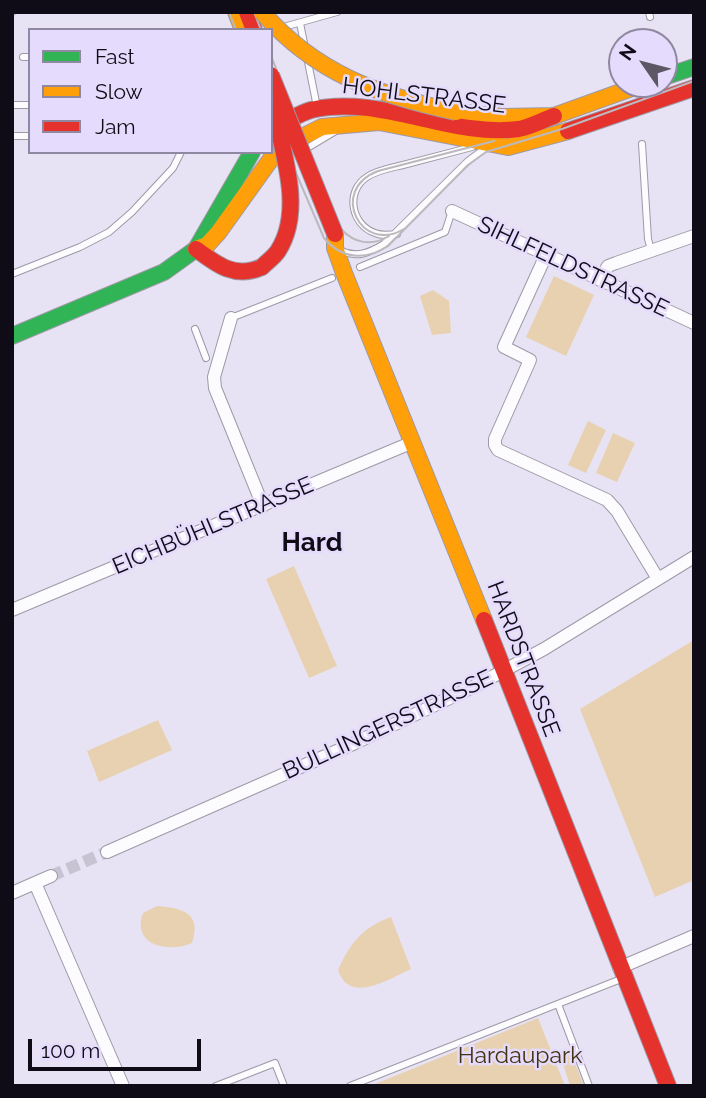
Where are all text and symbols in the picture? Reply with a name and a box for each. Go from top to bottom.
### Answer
legend [28,28,273,154]
north arrow [608,28,678,98]
text: N [614,40,641,64]
text: Fast [95,44,135,69]
street label: HOHLSTRASSE [341,72,507,120]
text: Slow [95,79,143,104]
text: Jam [95,114,136,139]
street label: SIHLFELDSTRASSE [473,211,673,323]
street label: EICHBÜHLSTRASSE [108,471,318,581]
district label: Hard [282,527,342,559]
street label: HARDSTRASSE [481,577,565,741]
street label: BULLINGERSTRASSE [279,664,497,786]
scale bar [32,1024,205,1068]
text: 100 m [41,1038,100,1063]
park label: Hardaupark [458,1042,582,1070]

